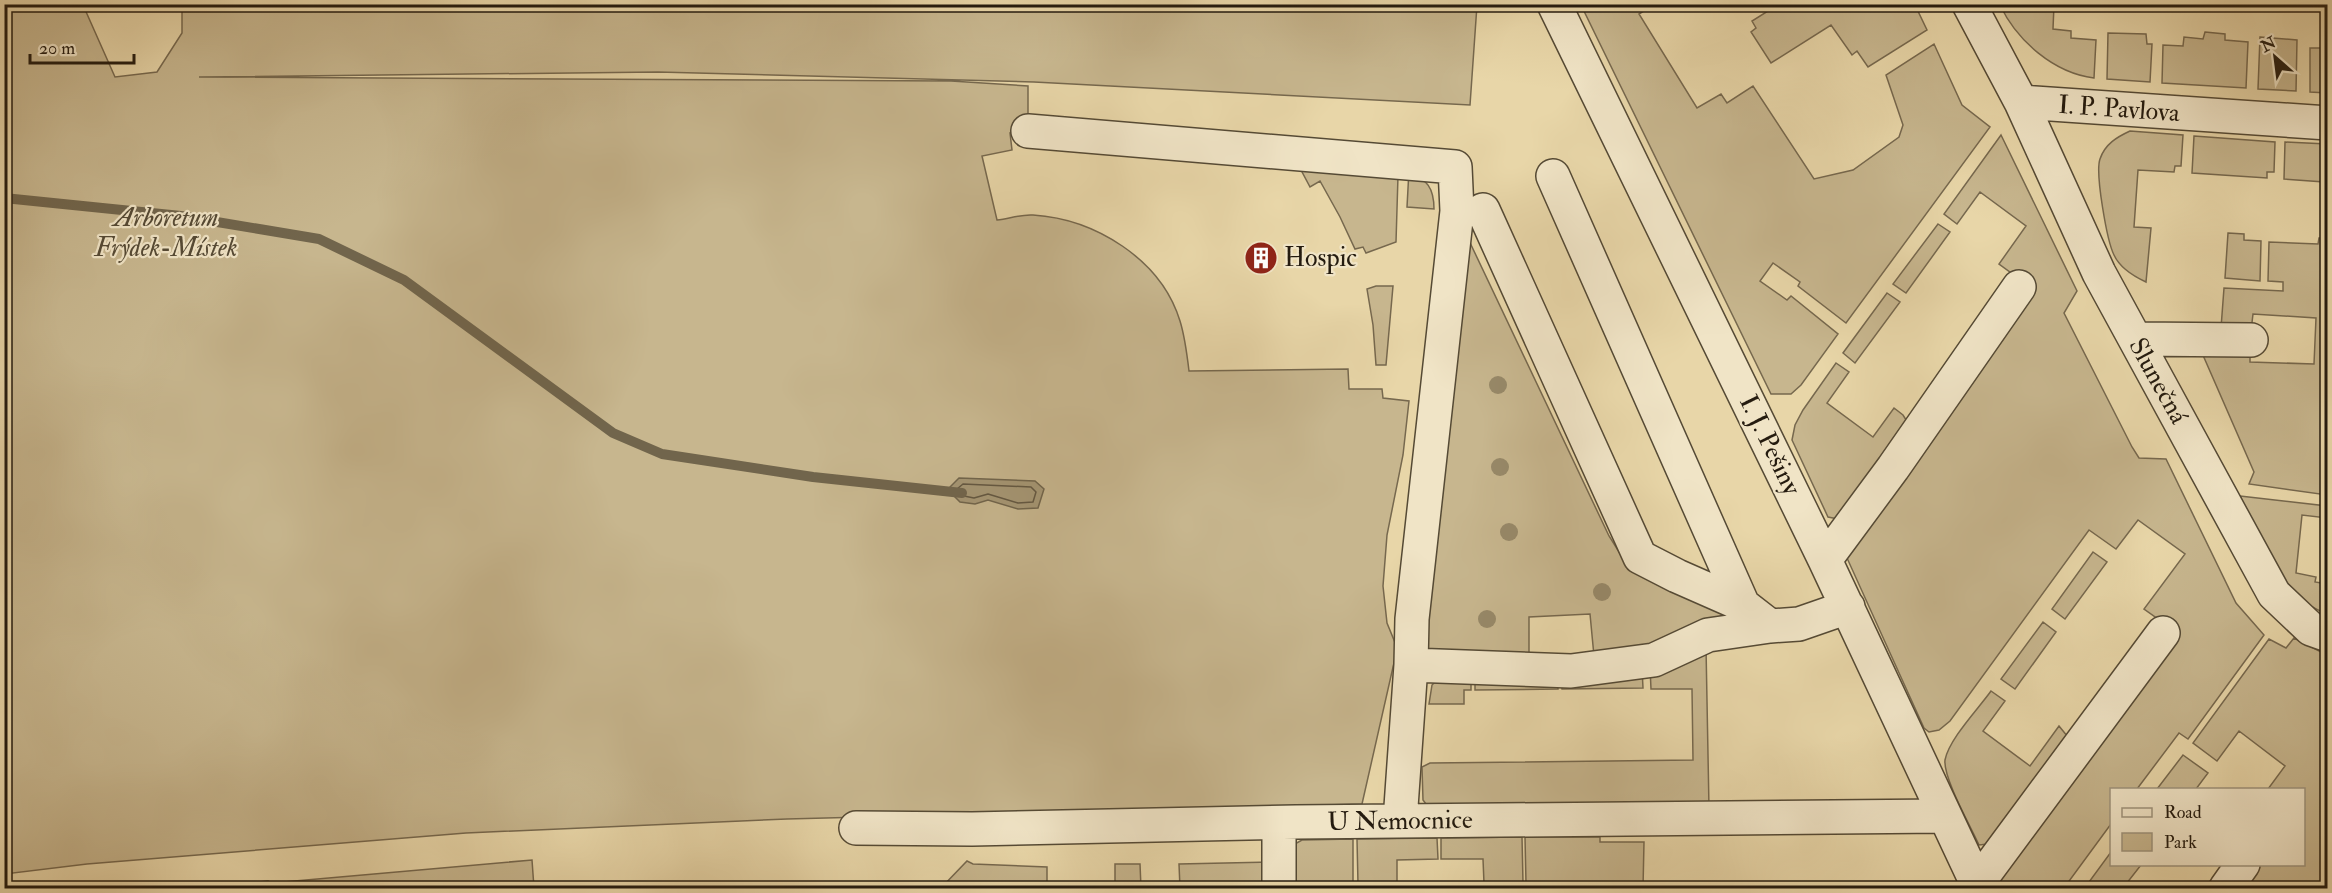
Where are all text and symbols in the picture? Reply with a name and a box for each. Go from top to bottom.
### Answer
scale bar [30,27,134,65]
north arrow [2245,27,2305,87]
text: N [2257,32,2280,57]
text: 20 m [39,37,75,60]
street label: I. P. Pavlova [2057,89,2181,129]
park label: Arboretum Frýdek-Místek [93,202,237,264]
building icon: Hospic [1243,240,1279,276]
place label: Hospic [1284,242,1357,275]
street label: Slunečná [2121,332,2195,430]
street label: I. J. Pešiny [1732,390,1808,501]
legend [2110,788,2305,866]
text: Road [2164,801,2202,824]
street label: U Nemocnice [1327,804,1473,838]
text: Park [2164,831,2197,854]

